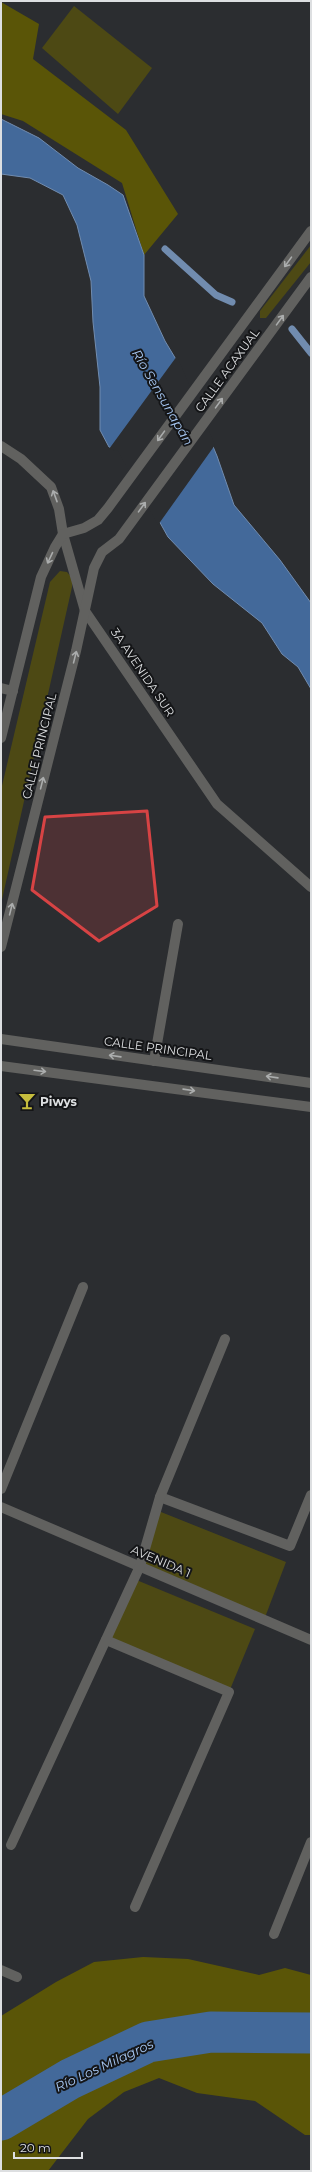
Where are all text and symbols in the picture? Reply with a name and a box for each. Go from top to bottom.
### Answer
one-way arrow [284,257,292,268]
one-way arrow [276,314,284,325]
street label: CALLE ACAXUAL [192,325,262,415]
water label: Río Sensunapán [129,346,197,448]
one-way arrow [215,397,223,408]
one-way arrow [157,431,165,442]
one-way arrow [50,491,58,503]
one-way arrow [138,502,146,513]
one-way arrow [46,552,53,564]
street label: 3A AVENIDA SUR [108,625,178,719]
one-way arrow [71,651,79,664]
street label: CALLE PRINCIPAL [19,691,59,801]
one-way arrow [39,777,47,790]
one-way arrow [7,903,15,916]
street label: CALLE PRINCIPAL [103,1033,213,1063]
one-way arrow [109,1052,122,1060]
one-way arrow [33,1067,46,1075]
one-way arrow [266,1073,279,1081]
one-way arrow [182,1086,195,1094]
bar icon: Piwys [17,1091,37,1111]
place label: Piwys [40,1094,78,1109]
street label: AVENIDA 1 [129,1542,193,1580]
water label: Río Los Milagros [52,2035,156,2095]
scale bar [14,2134,82,2160]
text: 20 m [20,2140,51,2155]

